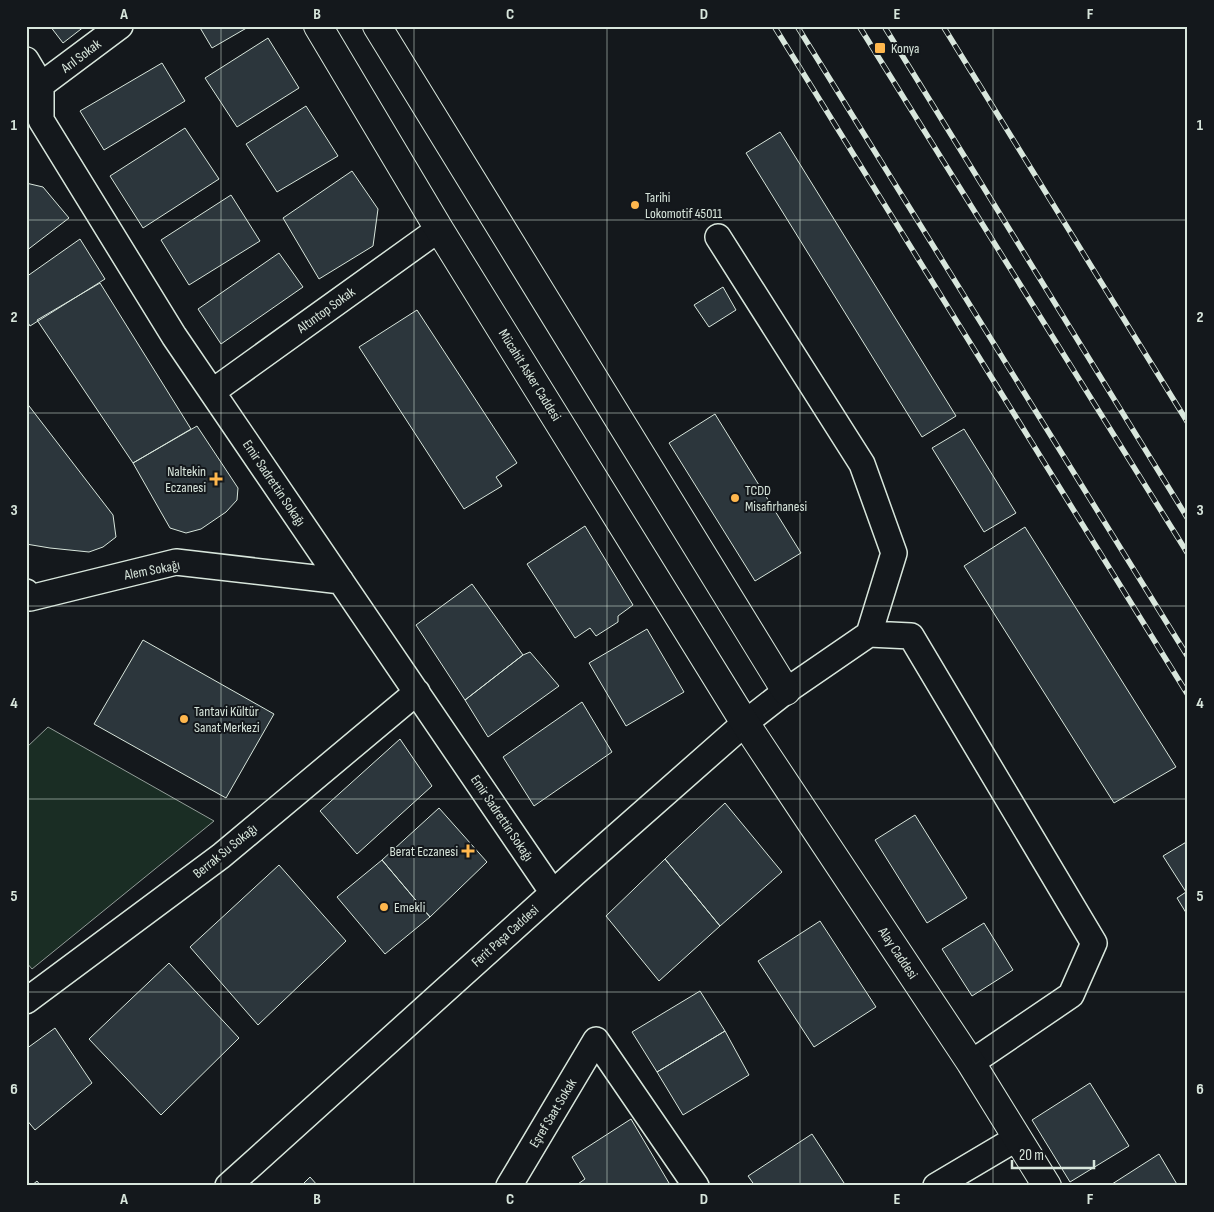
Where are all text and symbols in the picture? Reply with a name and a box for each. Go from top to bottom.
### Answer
text: A [119,5,128,24]
text: B [313,5,321,24]
text: C [506,5,514,24]
text: D [700,5,708,24]
text: E [894,5,901,24]
text: F [1087,5,1094,24]
street label: Arıl Sokak [57,35,105,77]
place label: Konya [891,40,919,57]
marker: Konya [873,41,887,55]
text: 1 [11,116,18,135]
text: 1 [1197,116,1204,135]
place label: Tarihi Lokomotif 45011 [645,189,722,222]
marker: Tarihi Lokomotif 45011 [629,199,641,211]
street label: Altıntop Sokak [293,283,359,337]
text: 2 [10,308,18,327]
text: 2 [1196,308,1204,327]
street label: Mücahit Asker Caddesi [495,326,565,424]
street label: Emir Sadrettin Sokağı [239,437,309,529]
place label: Naltekin Eczanesi [165,463,206,496]
marker: Naltekin Eczanesi [210,473,222,485]
place label: TCDD Misafirhanesi [745,482,807,515]
marker: TCDD Misafirhanesi [729,492,741,504]
text: 3 [10,501,18,520]
text: 3 [1196,501,1204,520]
street label: Alem Sokağı [122,556,181,584]
text: 4 [10,694,18,713]
text: 4 [1196,694,1204,713]
place label: Tantavi Kültür Sanat Merkezi [194,703,260,736]
marker: Tantavi Kültür Sanat Merkezi [178,713,190,725]
street label: Emir Sadrettin Sokağı [467,772,537,864]
street label: Berrak Su Sokağı [190,820,260,882]
place label: Berat Eczanesi [390,843,458,860]
marker: Berat Eczanesi [462,845,474,857]
text: 5 [10,887,18,906]
text: 5 [1196,887,1204,906]
place label: Emekli [394,899,425,916]
marker: Emekli [378,901,390,913]
street label: Ferit Paşa Caddesi [468,901,542,971]
street label: Alay Caddesi [874,923,921,982]
street label: Eşref Saat Sokak [526,1075,581,1151]
text: 6 [10,1080,18,1099]
text: 6 [1196,1080,1204,1099]
scale bar [1012,1137,1094,1169]
text: 20 m [1019,1146,1044,1165]
text: A [119,1190,128,1209]
text: B [313,1190,321,1209]
text: C [506,1190,514,1209]
text: D [700,1190,708,1209]
text: E [894,1190,901,1209]
text: F [1087,1190,1094,1209]

